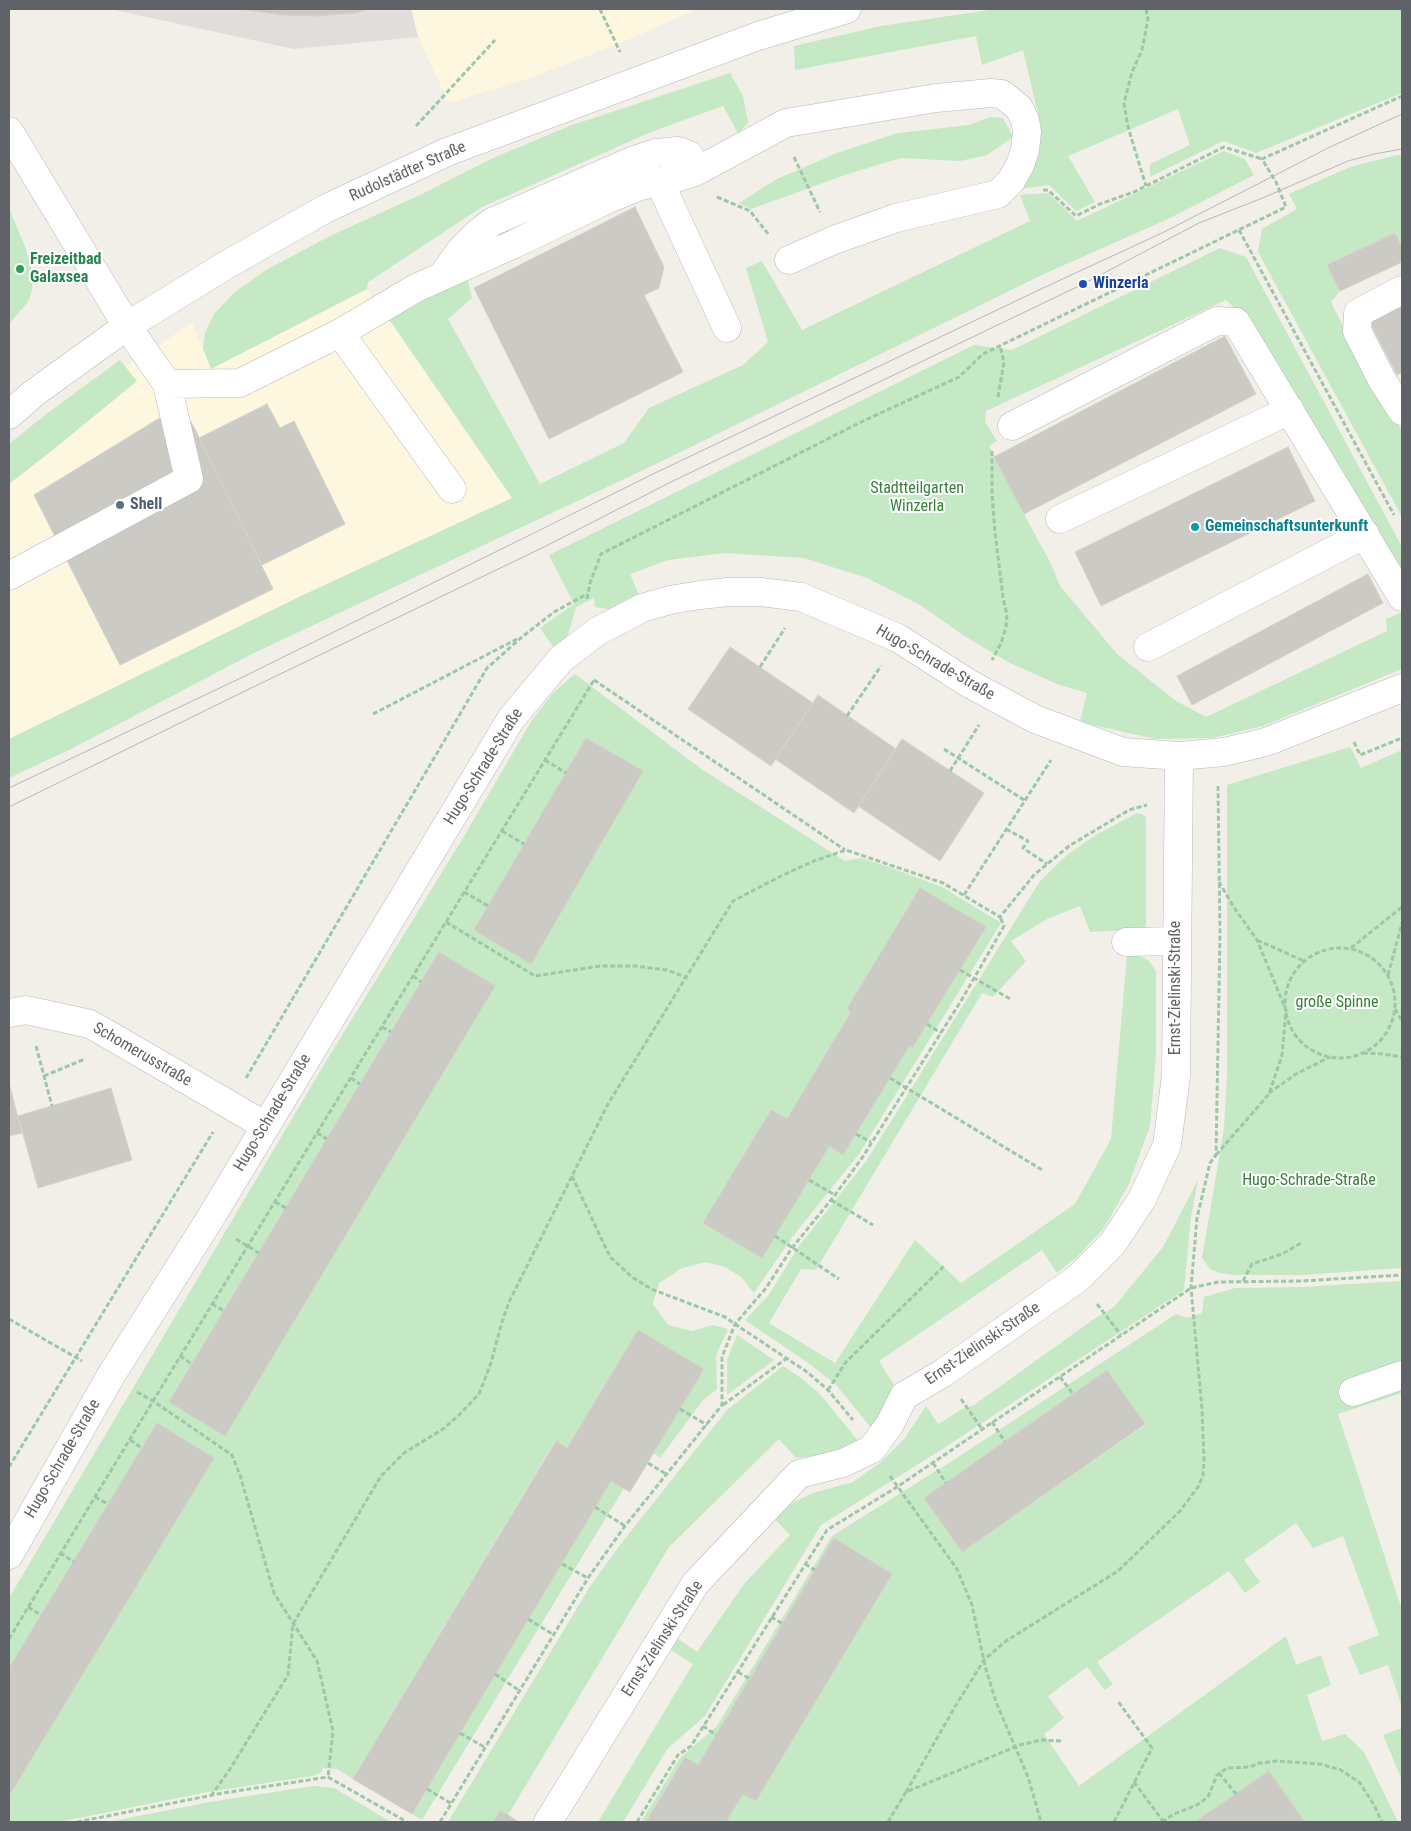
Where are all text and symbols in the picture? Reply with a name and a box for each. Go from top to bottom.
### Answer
street label: Rudolstädter Straße [347,138,469,206]
place label: Freizeitbad Galaxsea [30,250,101,288]
marker: Freizeitbad Galaxsea [14,263,26,275]
place label: Winzerla [1093,274,1149,294]
marker: Winzerla [1077,278,1089,290]
park label: Stadtteilgarten Winzerla [870,479,964,517]
place label: Shell [130,495,162,515]
marker: Shell [114,499,126,511]
place label: Gemeinschaftsunterkunft [1205,517,1368,537]
marker: Gemeinschaftsunterkunft [1189,521,1201,533]
street label: Hugo-Schrade-Straße [872,621,998,705]
street label: Hugo-Schrade-Straße [440,705,528,829]
street label: Ernst-Zielinski-Straße [1166,921,1186,1055]
park label: große Spinne [1295,993,1379,1013]
street label: Schomerusstraße [89,1019,195,1091]
street label: Hugo-Schrade-Straße [230,1051,316,1175]
park label: Hugo-Schrade-Straße [1242,1171,1376,1191]
street label: Ernst-Zielinski-Straße [922,1298,1044,1390]
street label: Hugo-Schrade-Straße [21,1396,105,1522]
street label: Ernst-Zielinski-Straße [618,1577,708,1701]

